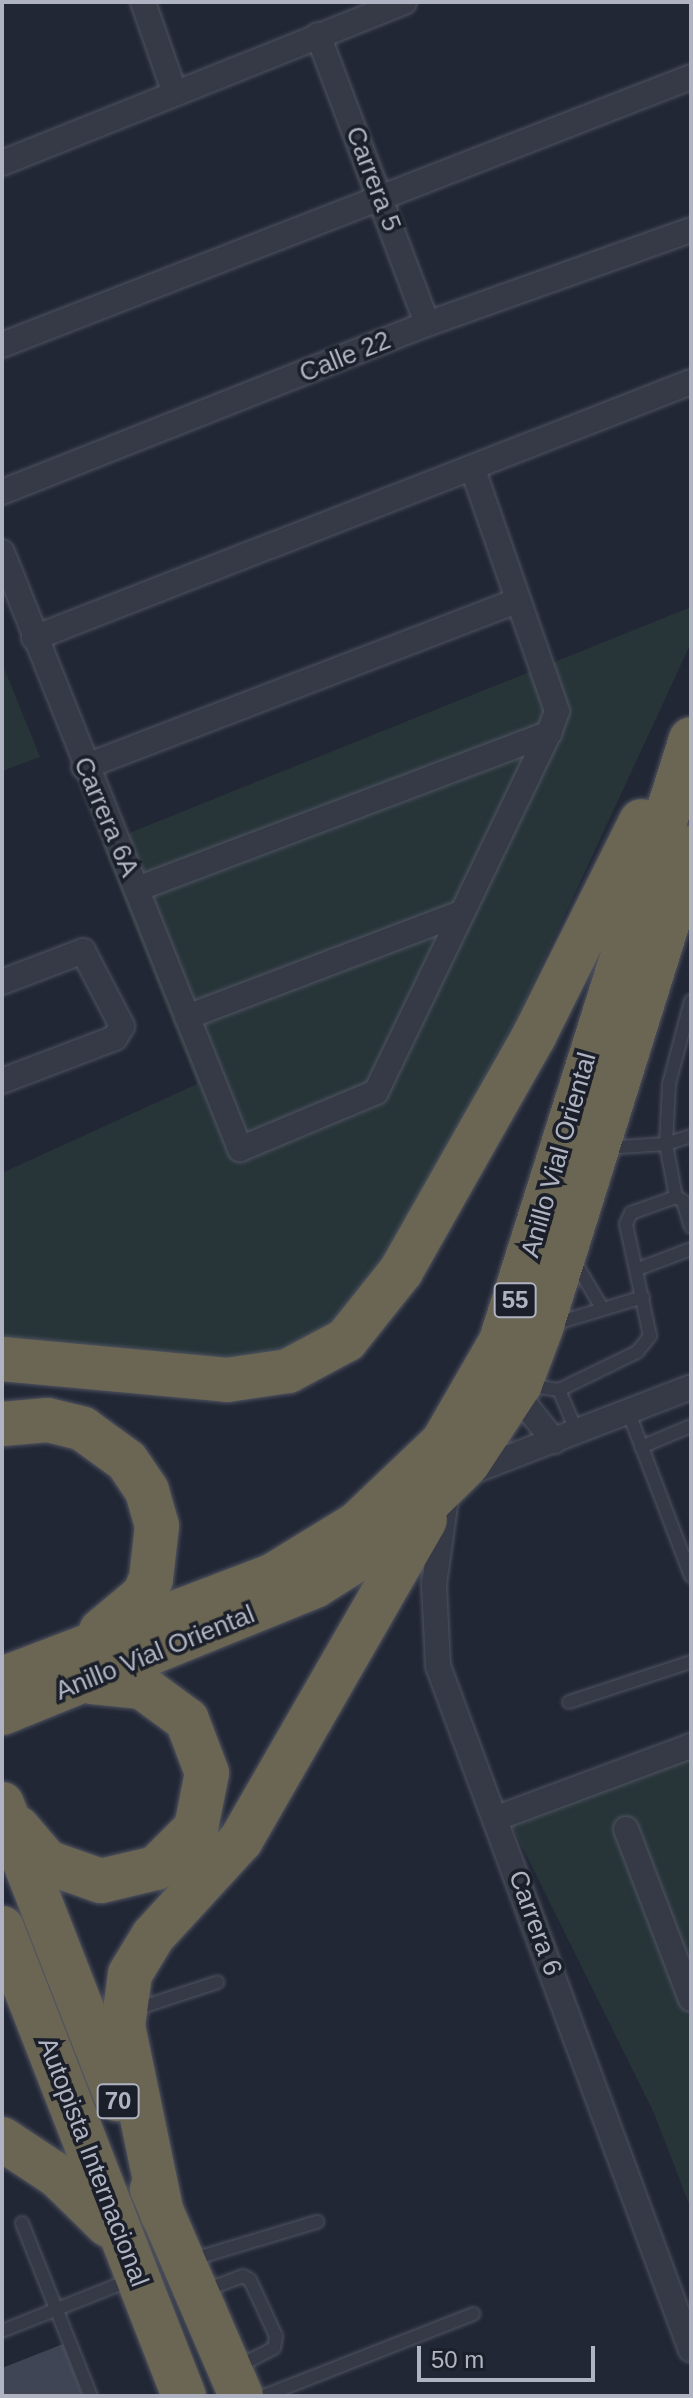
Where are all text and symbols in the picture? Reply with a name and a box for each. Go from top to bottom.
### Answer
street label: Carrera 5 [339,122,407,236]
street label: Calle 22 [295,325,395,389]
street label: Carrera 6A [67,752,145,882]
street label: Anillo Vial Oriental [515,1049,603,1261]
road number: 55 [493,1280,537,1320]
street label: Anillo Vial Oriental [51,1599,259,1707]
street label: Carrera 6 [502,1866,568,1980]
street label: Autopista Internacional [31,2033,155,2291]
road number: 70 [96,2081,140,2121]
scale bar [421,2330,599,2380]
text: 50 m [431,2346,484,2373]

